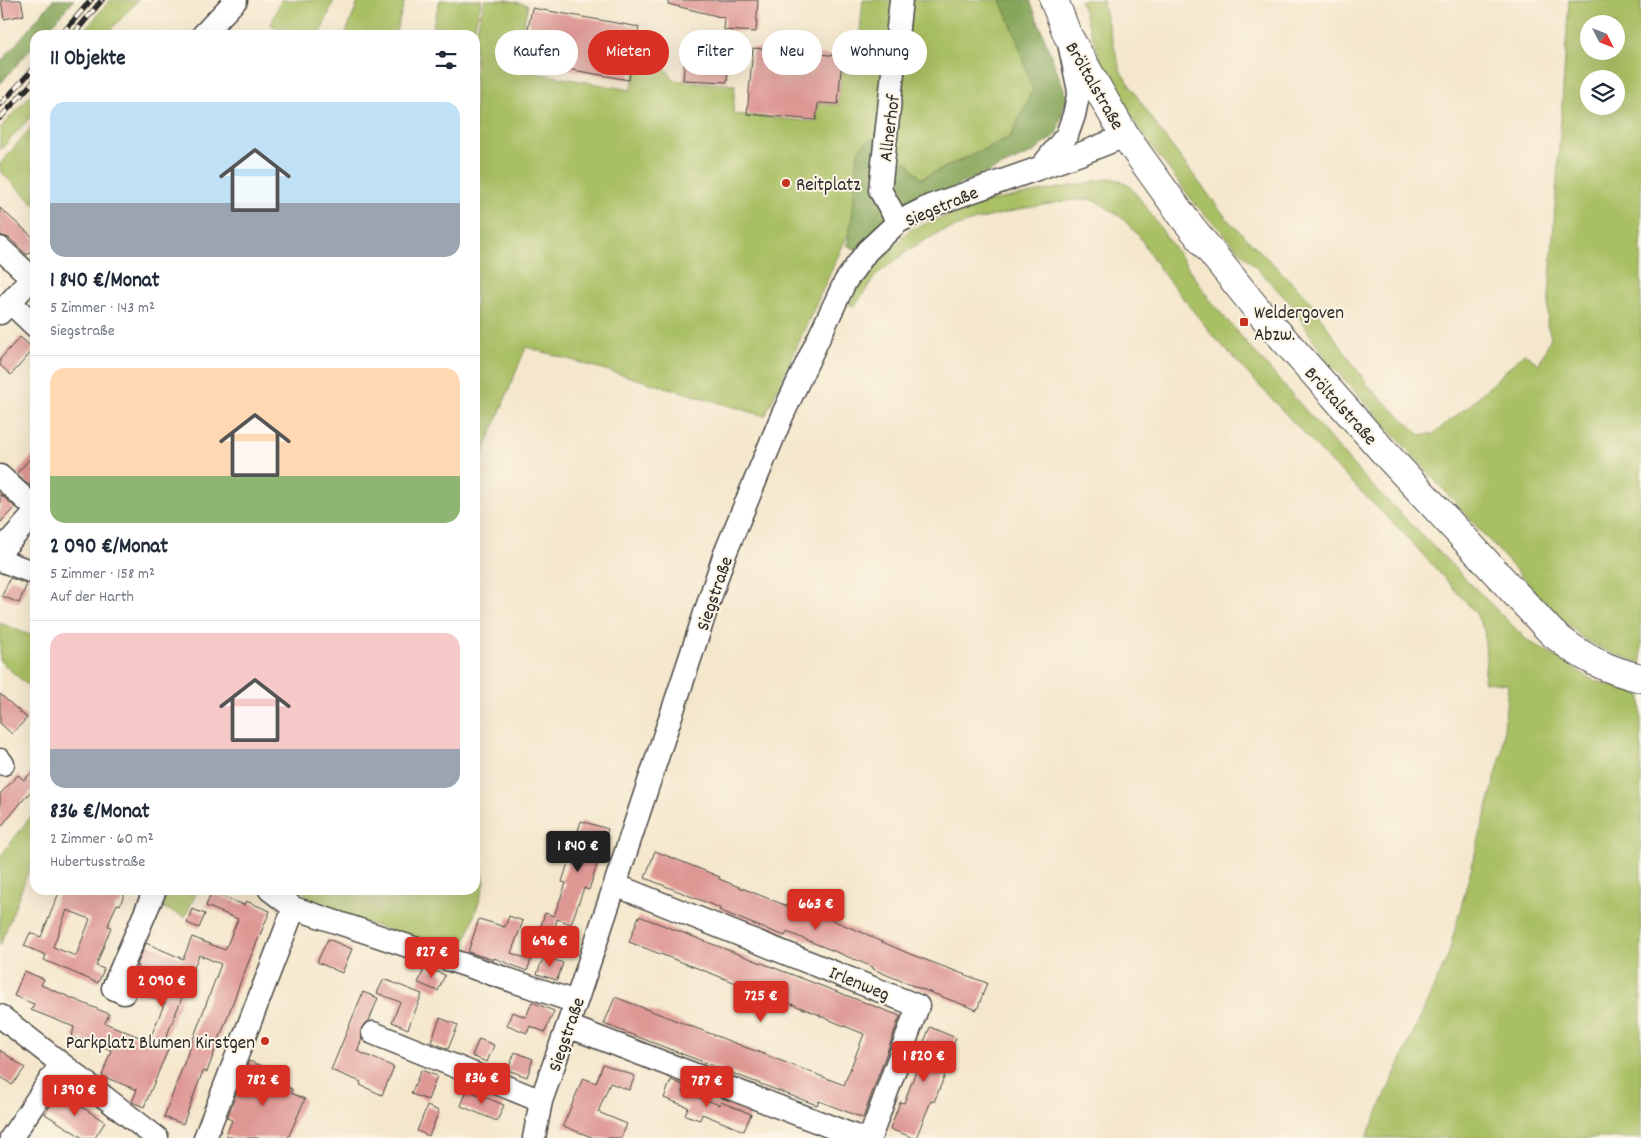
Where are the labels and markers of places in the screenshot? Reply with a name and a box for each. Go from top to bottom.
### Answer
place label: Reitplatz [796,173,861,200]
marker: Reitplatz [780,177,792,189]
place label: Weldergoven Abzw. [1254,301,1344,350]
marker: Weldergoven Abzw. [1238,316,1250,328]
pin: 1 840 € [532,830,624,873]
pin: 663 € [781,888,851,931]
pin: 696 € [515,926,585,968]
pin: 827 € [397,936,467,979]
pin: 2 090 € [116,966,208,1008]
pin: 725 € [726,980,796,1023]
place label: Parkplatz Blumen Kirstgen [66,1031,255,1058]
marker: Parkplatz Blumen Kirstgen [259,1035,271,1047]
pin: 1 820 € [878,1040,970,1083]
pin: 836 € [447,1062,517,1105]
pin: 782 € [228,1064,298,1107]
pin: 787 € [672,1066,742,1108]
pin: 1 390 € [29,1074,121,1117]

